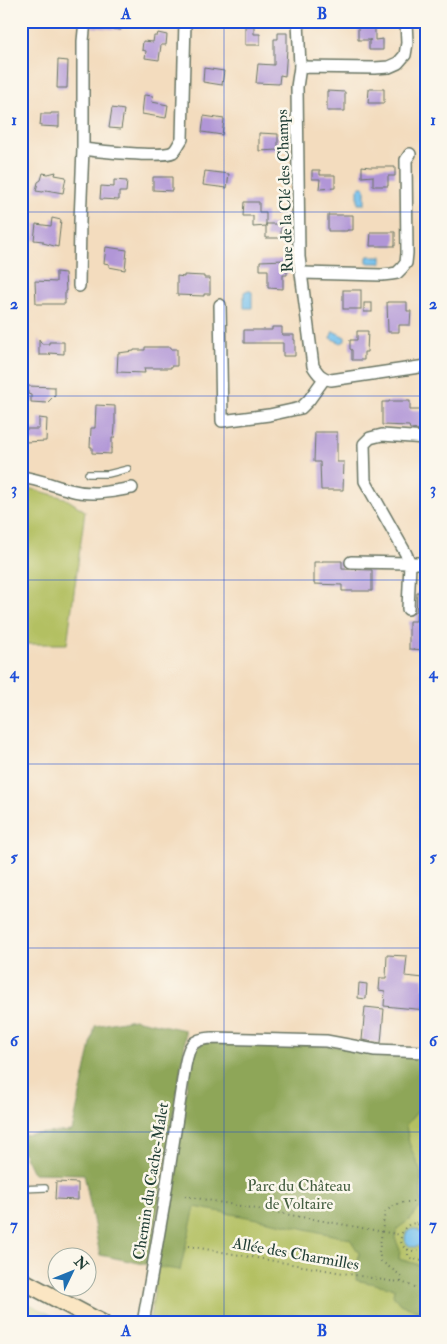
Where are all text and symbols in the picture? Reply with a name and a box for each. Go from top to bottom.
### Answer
text: A [120,4,132,24]
text: B [317,4,327,24]
street label: Rue de la Clé des Champs [272,109,299,273]
text: 1 [11,110,17,130]
text: 1 [430,110,436,130]
text: 2 [10,294,18,314]
text: 2 [429,294,437,314]
text: 3 [11,479,17,499]
text: 3 [430,479,436,499]
text: 4 [9,663,20,683]
text: 4 [428,663,439,683]
text: 5 [10,847,18,867]
text: 5 [429,847,437,867]
text: 6 [10,1031,20,1051]
text: 6 [429,1031,439,1051]
street label: Chemin du Cache-Malet [129,1101,173,1261]
park label: Parc du Château de Voltaire [247,1176,351,1214]
text: 7 [10,1215,18,1235]
text: 7 [429,1215,437,1235]
street label: Allée des Charmilles [230,1233,361,1275]
north arrow [48,1246,98,1296]
text: N [70,1252,92,1274]
text: A [120,1321,132,1341]
text: B [317,1321,327,1341]

